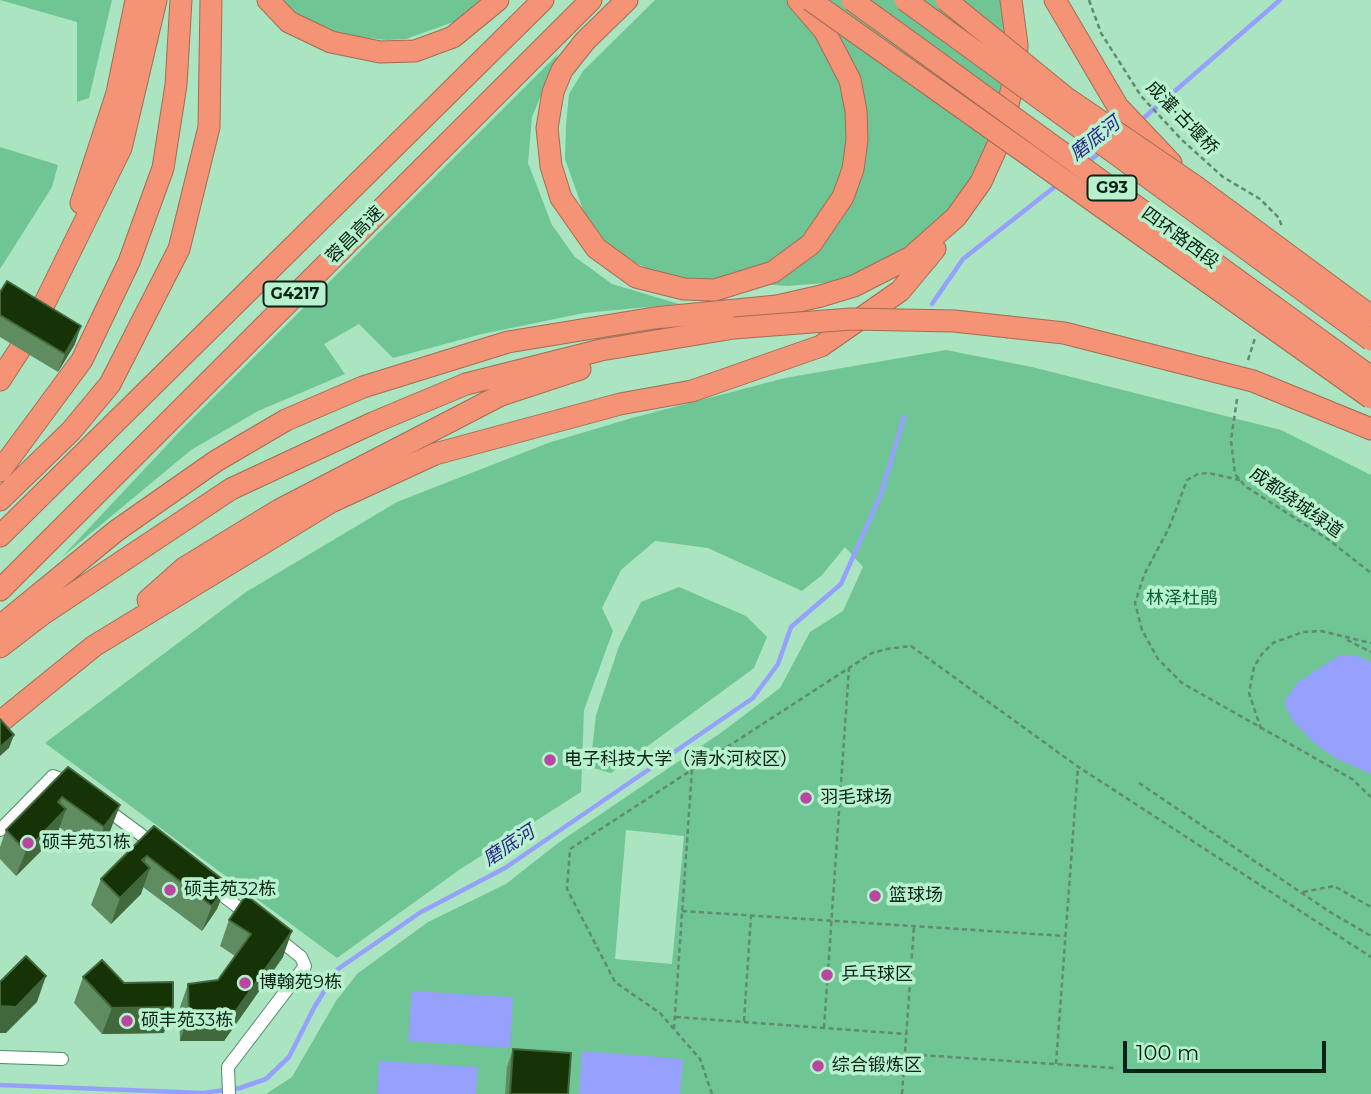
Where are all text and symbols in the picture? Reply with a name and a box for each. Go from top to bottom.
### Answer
street label: 成灌·古堰桥 [1141,76,1223,160]
water label: 磨底河 [1066,112,1124,166]
road number: G93 [1088,176,1136,200]
street label: 蓉昌高速 [322,202,388,268]
street label: 四环路西段 [1137,203,1223,273]
road number: G4217 [264,282,326,306]
street label: 成都绕城绿道 [1246,463,1346,543]
park label: 林泽杜鹃 [1146,588,1218,610]
place label: 电子科技大学（清水河校区） [564,749,798,771]
marker: 电子科技大学（清水河校区） [542,752,558,768]
place label: 羽毛球场 [820,787,892,809]
marker: 羽毛球场 [798,790,814,806]
water label: 磨底河 [479,821,539,871]
place label: 硕丰苑31栋 [42,832,131,854]
marker: 硕丰苑31栋 [20,835,36,851]
place label: 硕丰苑32栋 [184,879,276,901]
marker: 硕丰苑32栋 [162,882,178,898]
place label: 篮球场 [889,885,943,907]
marker: 篮球场 [867,888,883,904]
place label: 乒乓球区 [841,964,913,986]
marker: 乒乓球区 [819,967,835,983]
place label: 博翰苑9栋 [259,972,342,994]
marker: 博翰苑9栋 [237,975,253,991]
place label: 硕丰苑33栋 [141,1010,233,1032]
marker: 硕丰苑33栋 [119,1013,135,1029]
scale bar [1126,1028,1329,1072]
text: 100 m [1136,1040,1199,1065]
place label: 综合锻炼区 [832,1055,922,1077]
marker: 综合锻炼区 [810,1058,826,1074]

